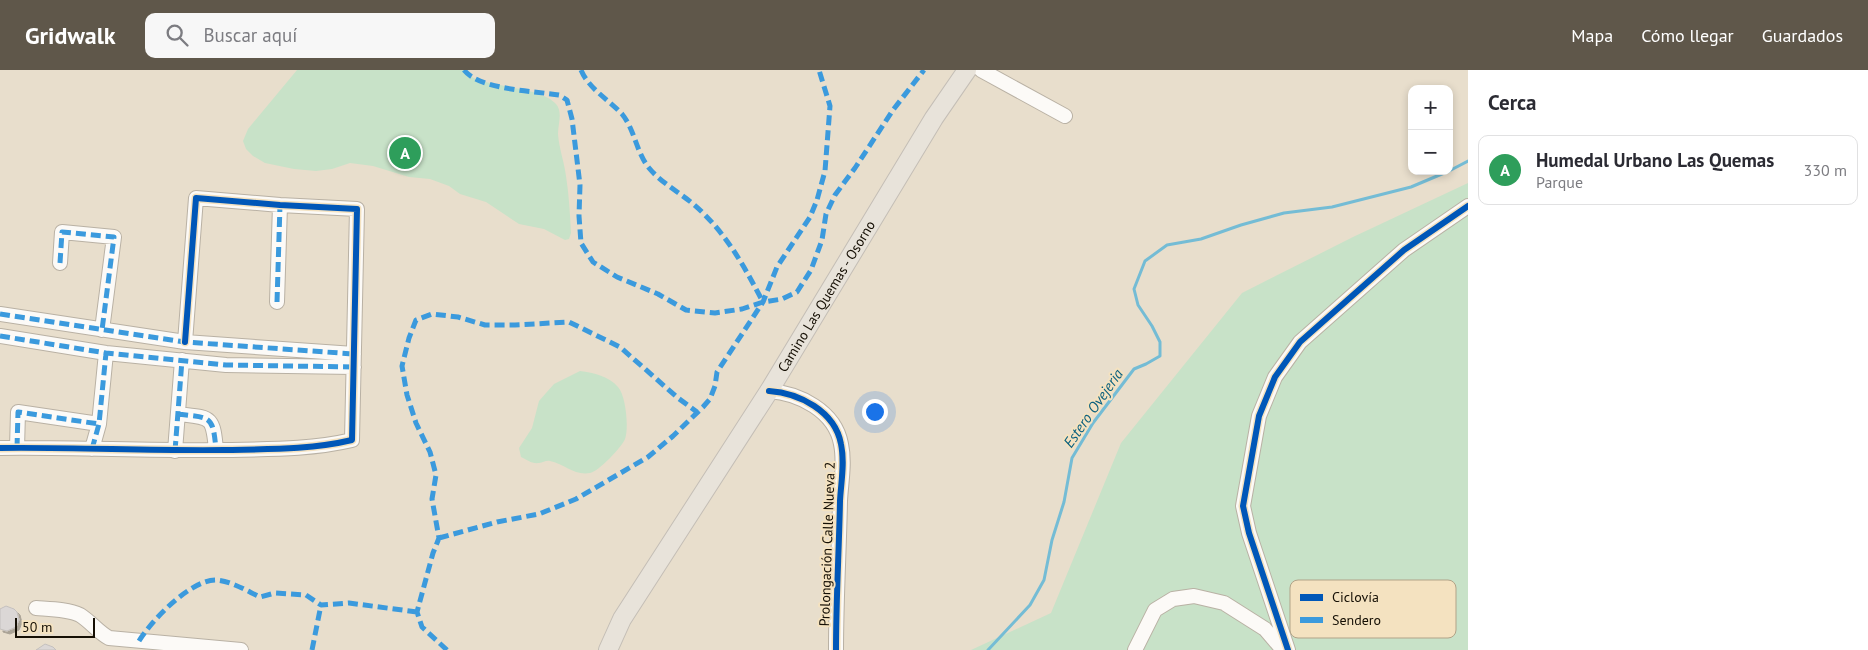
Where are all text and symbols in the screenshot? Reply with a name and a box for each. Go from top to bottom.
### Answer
search box [145,13,495,58]
text: Gridwalk [25,20,115,51]
icon: search [163,21,191,49]
text: Buscar aquí [203,23,297,47]
text: Mapa [1571,24,1613,47]
text: Cómo llegar [1641,24,1734,47]
text: Guardados [1762,24,1843,47]
map controls [1408,85,1453,175]
button: + [1408,85,1453,130]
text: Cerca [1488,89,1537,116]
button: − [1408,130,1453,175]
pin: A [389,134,421,172]
text: Humedal Urbano Las Quemas [1536,148,1774,172]
text: A [1500,160,1510,180]
text: 330 m [1804,160,1847,180]
text: Parque [1536,172,1583,192]
street label: Camino Las Quemas - Osorno [774,217,879,375]
water label: Estero Ovejeria [1059,364,1127,451]
your location [862,399,888,425]
street label: Prolongación Calle Nueva 2 [815,461,839,627]
legend [1290,580,1456,638]
text: Ciclovía [1332,588,1379,606]
text: Sendero [1332,611,1381,629]
scale bar [15,615,95,638]
text: 50 m [22,618,52,636]

